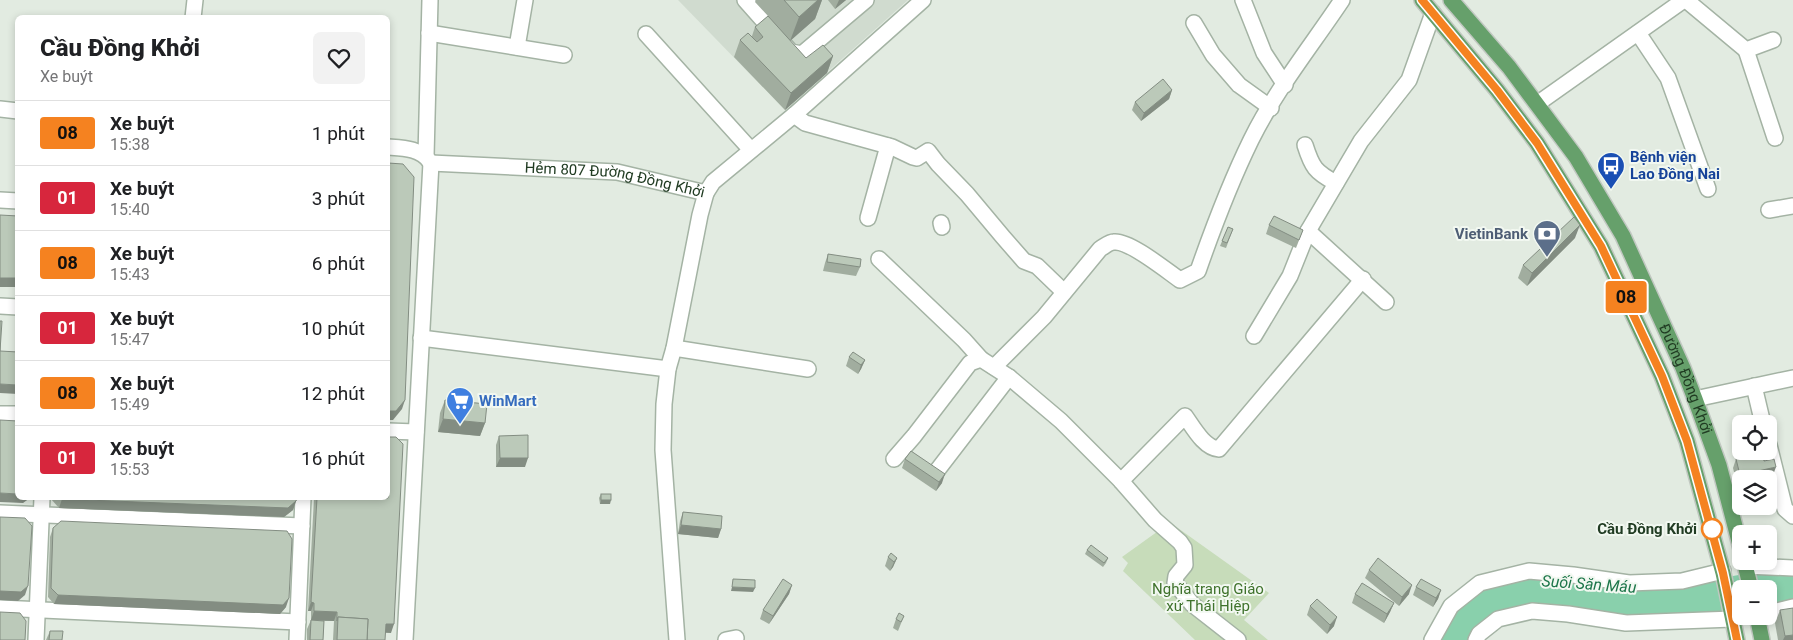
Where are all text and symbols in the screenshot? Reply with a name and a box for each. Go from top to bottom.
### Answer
button: heart [313,32,365,84]
text: Cầu Đồng Khởi [40,34,200,62]
text: Xe buýt [40,67,93,86]
text: Xe buýt [110,112,174,135]
text: 08 [57,122,78,143]
text: 1 phút [312,122,365,145]
text: 15:38 [110,135,150,154]
place label: Bệnh viện Lao Đồng Nai [1630,148,1720,183]
bus stop icon: Bệnh viện Lao Đồng Nai [1596,151,1626,190]
street label: Hẻm 807 Đường Đồng Khởi [524,159,706,201]
text: Xe buýt [110,177,174,200]
text: 01 [57,187,78,208]
text: 3 phút [312,187,365,210]
text: 15:40 [110,200,150,219]
bank icon: VietinBank [1532,219,1562,258]
place label: VietinBank [1455,225,1529,243]
text: Xe buýt [110,242,174,265]
text: 08 [57,252,78,273]
text: 6 phút [312,252,365,275]
text: 15:43 [110,265,150,284]
line badge: 08 [1604,281,1648,313]
text: 08 [1616,286,1636,307]
text: Xe buýt [110,307,174,330]
text: 01 [57,317,78,338]
text: 10 phút [301,317,365,340]
street label: Đường Đồng Khởi [1655,321,1716,437]
text: 15:47 [110,330,150,349]
text: Xe buýt [110,372,174,395]
text: 08 [57,382,78,403]
text: 12 phút [301,382,365,405]
supermarket icon: WinMart [445,386,475,425]
place label: WinMart [479,392,537,410]
text: 15:49 [110,395,150,414]
map controls [1732,415,1777,625]
button: locate [1732,415,1777,460]
text: Xe buýt [110,437,174,460]
text: 01 [57,447,78,468]
text: 16 phút [301,447,365,470]
text: 15:53 [110,460,150,479]
button: layers [1732,470,1777,515]
marker: Cầu Đồng Khởi [1701,518,1723,540]
place label: Cầu Đồng Khởi [1597,520,1697,538]
button: + [1732,525,1777,570]
water label: Suối Săn Máu [1541,571,1638,597]
park label: Nghĩa trang Giáo xứ Thái Hiệp [1152,580,1264,615]
button: − [1732,580,1777,625]

